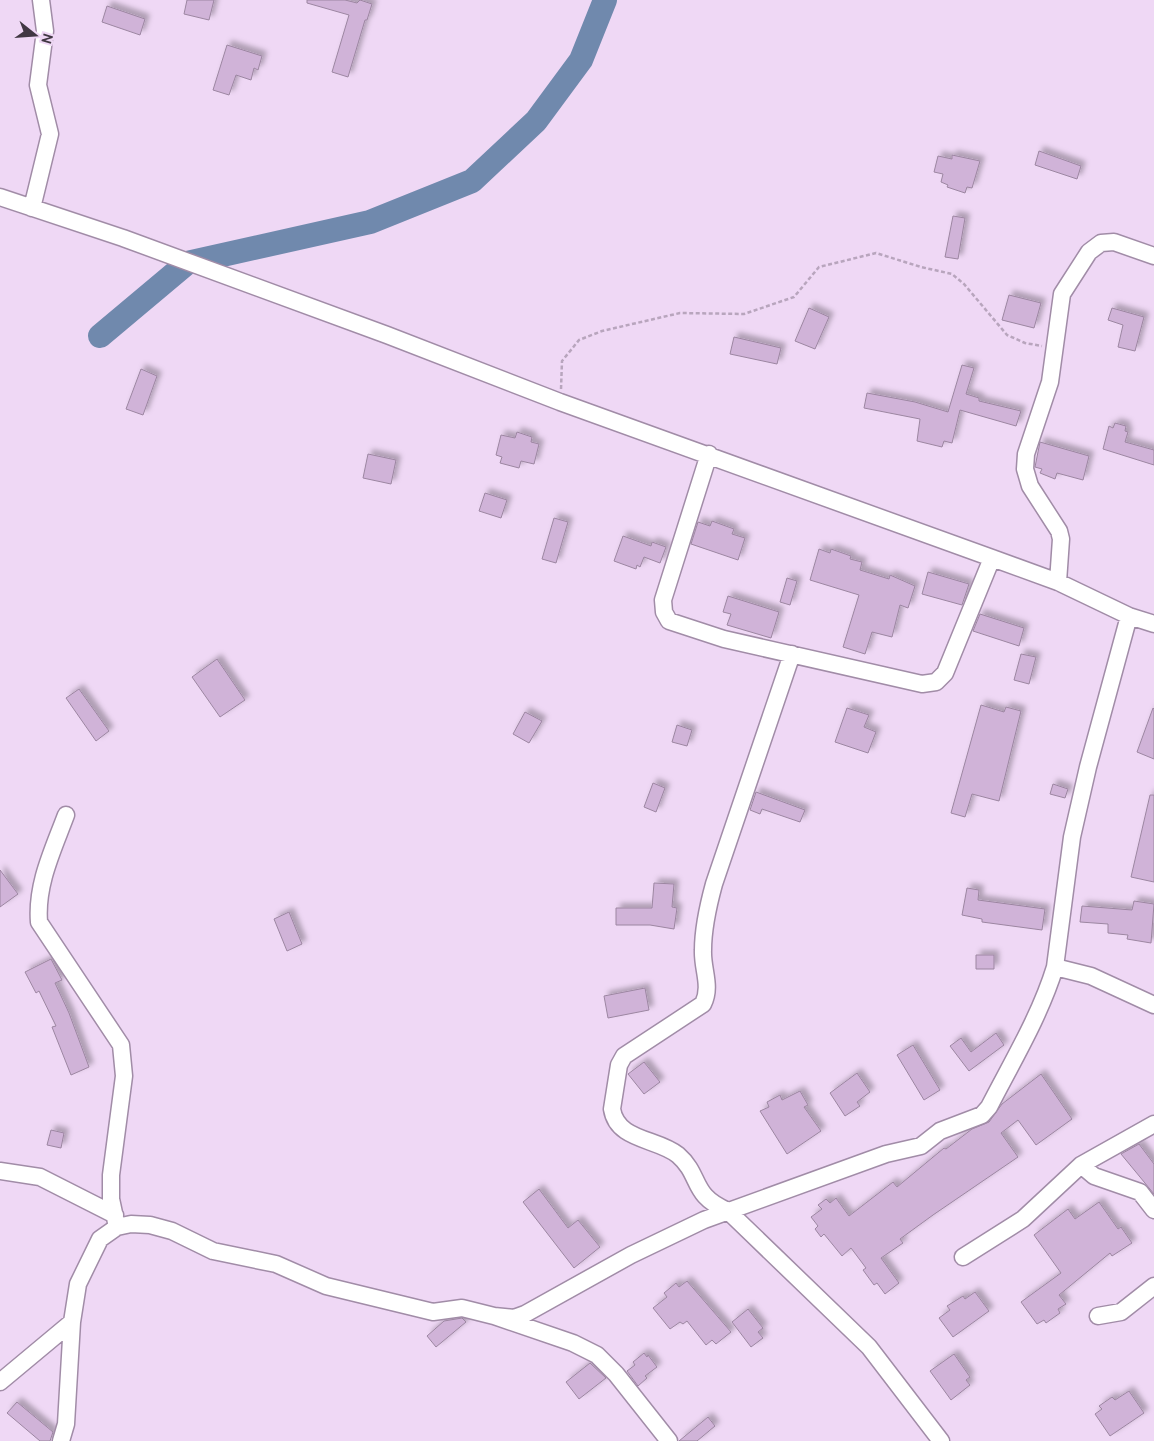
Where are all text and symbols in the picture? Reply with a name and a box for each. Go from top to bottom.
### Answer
north arrow [10,10,60,60]
text: N [37,31,57,46]

